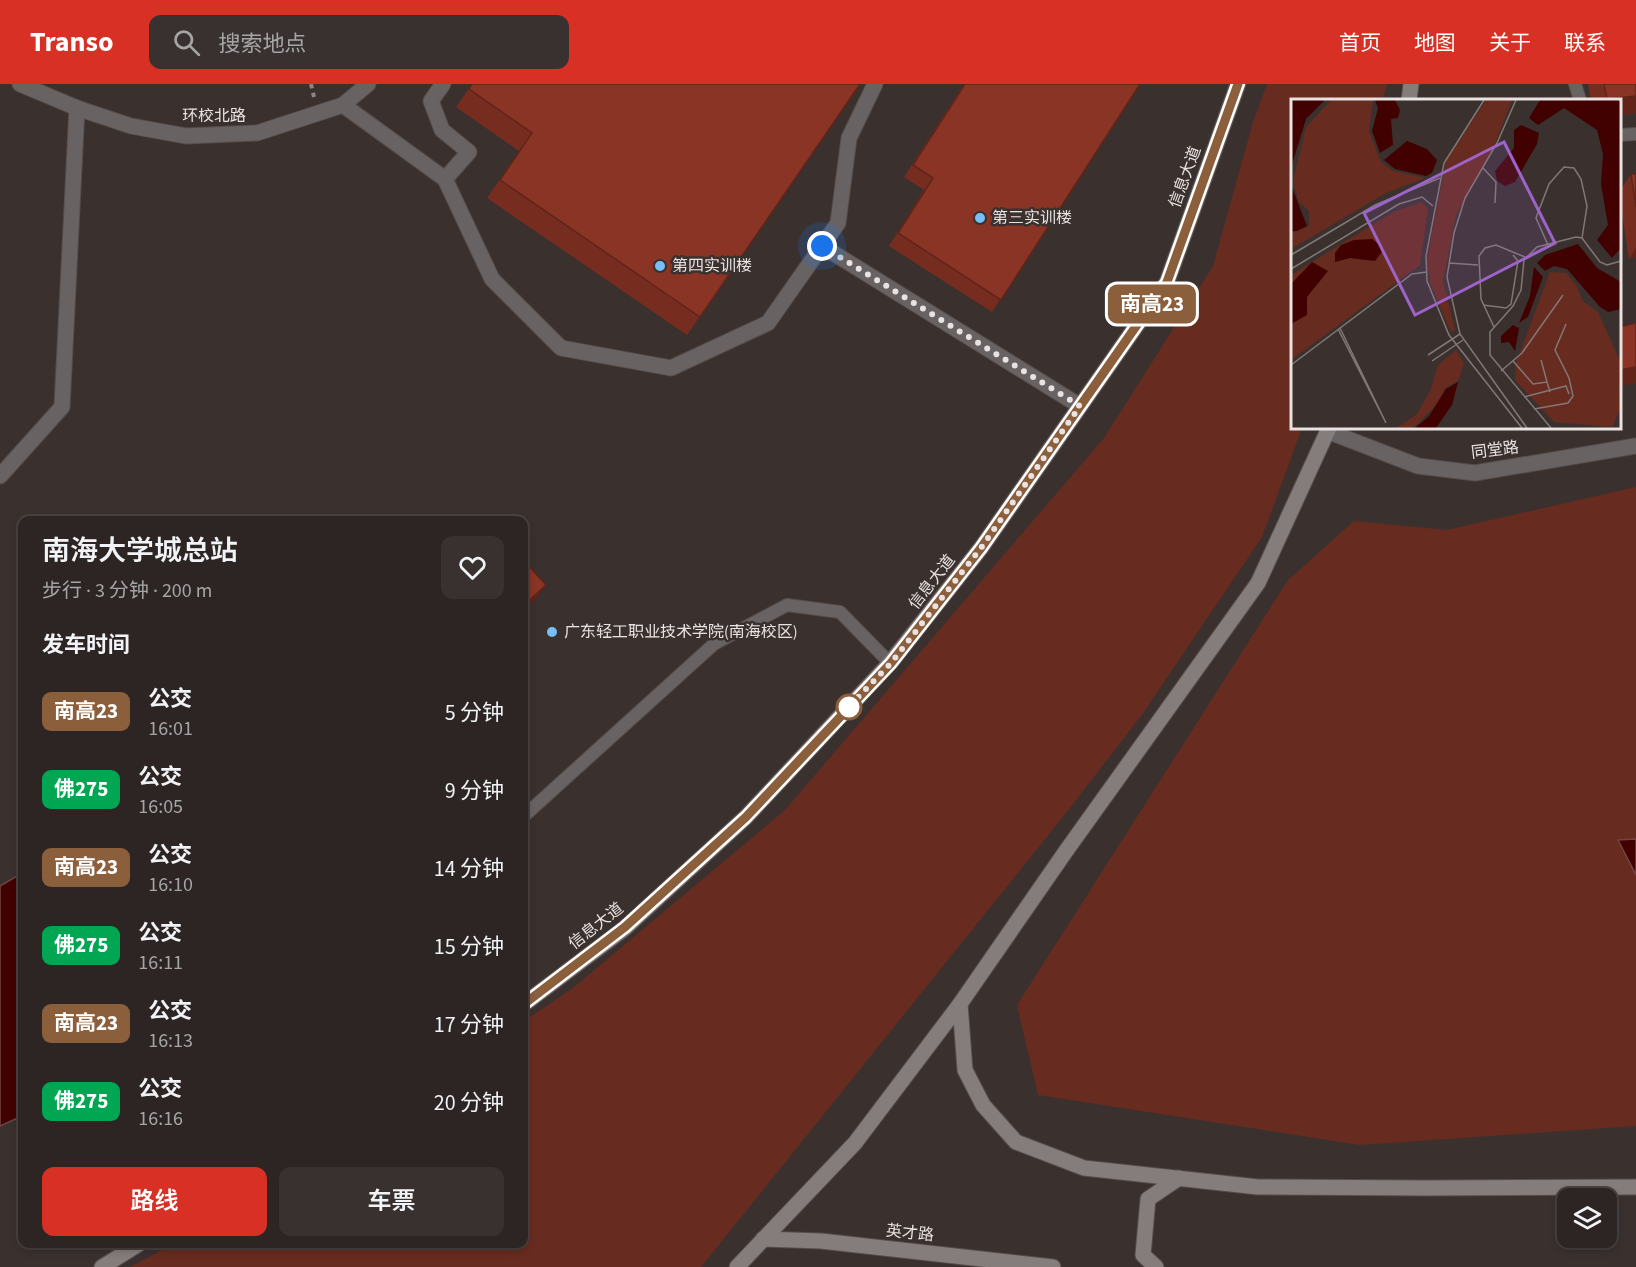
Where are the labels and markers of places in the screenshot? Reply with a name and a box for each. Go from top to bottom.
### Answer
place label: 第三实训楼 [992,207,1072,229]
marker: 第三实训楼 [973,211,987,225]
place label: 第四实训楼 [672,255,752,277]
marker: 第四实训楼 [653,259,667,273]
place label: 广东轻工职业技术学院(南海校区) [564,621,798,643]
marker: 广东轻工职业技术学院(南海校区) [545,625,559,639]
unlabelled marker [836,694,862,720]

